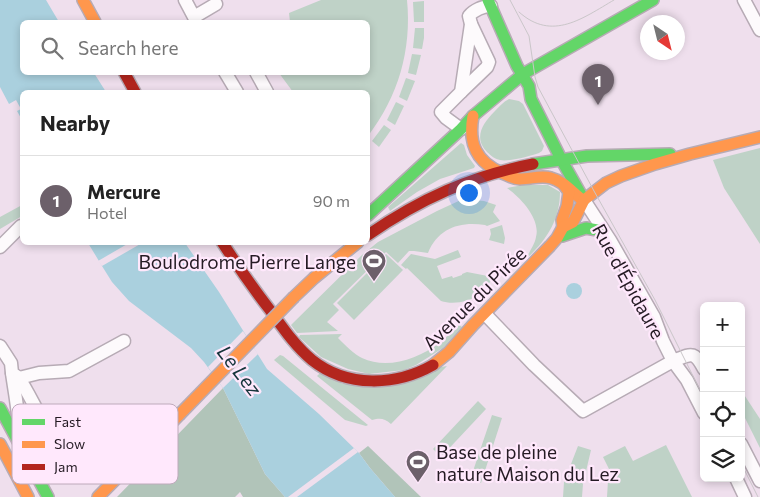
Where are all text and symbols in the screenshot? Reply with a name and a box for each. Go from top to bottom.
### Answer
north arrow [640,15,685,60]
search box [20,20,370,75]
icon: search [38,34,66,62]
text: Search here [78,36,178,59]
pin: 1 [582,64,614,105]
text: Nearby [40,110,110,135]
text: Mercure [87,180,160,203]
your location [456,180,482,206]
text: 1 [52,191,60,210]
text: 90 m [313,191,350,210]
text: Hotel [87,203,127,222]
street label: Rue d'Épidaure [588,219,670,343]
street label: Avenue du Pirée [418,242,530,354]
sports icon: Boulodrome Pierre Lange [361,248,387,282]
place label: Boulodrome Pierre Lange [139,250,356,273]
map controls [700,302,745,482]
button: + [700,302,745,347]
water label: Le Lez [213,340,267,400]
button: − [700,347,745,392]
button: locate [700,392,745,437]
legend [12,404,178,484]
text: Fast [54,413,81,430]
text: Slow [54,435,85,452]
button: layers [700,437,745,482]
place label: Base de pleine nature Maison du Lez [436,440,619,485]
sports icon: Base de pleine nature Maison du Lez [405,449,431,483]
text: Jam [54,458,78,475]

